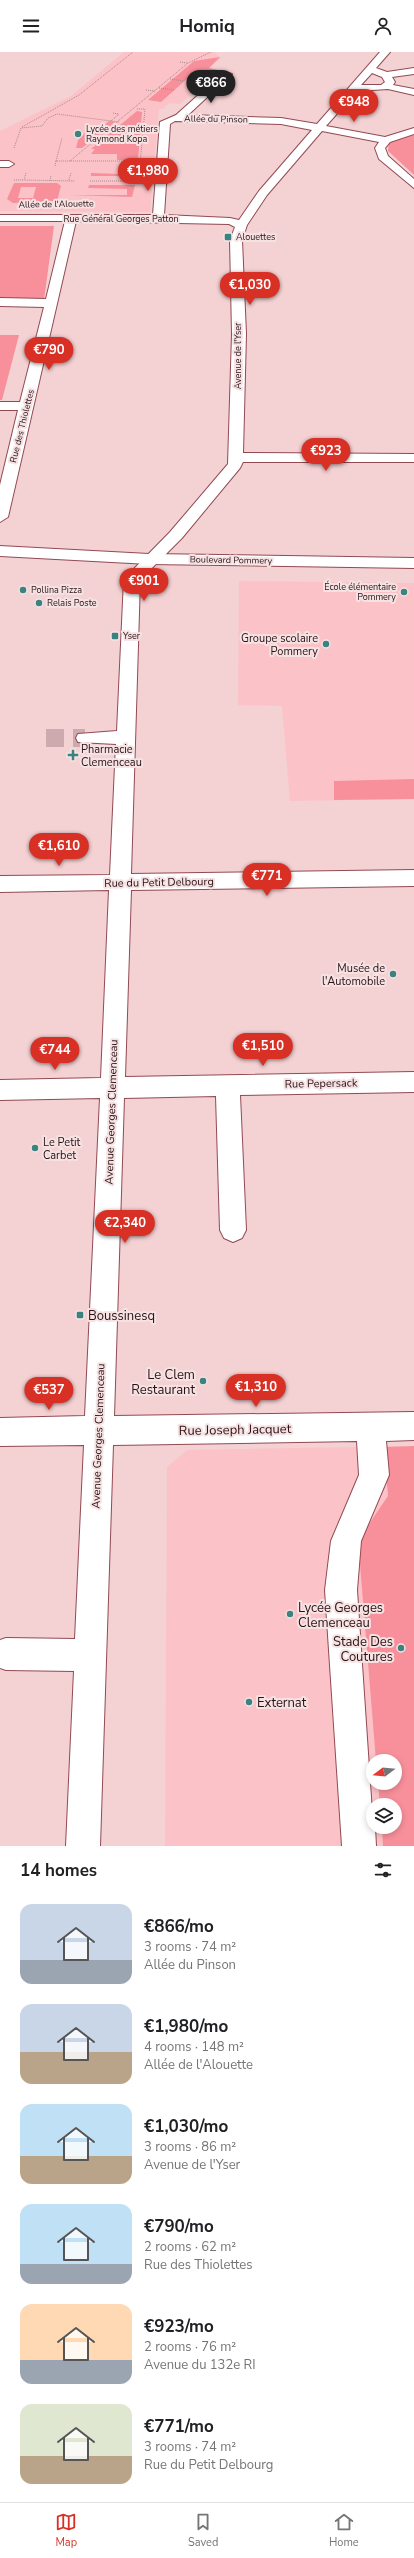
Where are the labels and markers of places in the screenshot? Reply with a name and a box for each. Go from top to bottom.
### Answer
pin: €866 [187,70,235,104]
pin: €948 [330,89,378,123]
place label: Lycée des métiers Raymond Kopa [86,123,158,145]
marker: Lycée des métiers Raymond Kopa [73,129,83,139]
pin: €1,980 [115,158,181,192]
place label: Alouettes [236,231,275,243]
marker: Alouettes [223,232,233,242]
pin: €1,030 [217,272,283,306]
pin: €790 [25,337,73,371]
pin: €923 [302,438,350,472]
pin: €901 [120,568,168,602]
place label: École élémentaire Pommery [324,580,396,603]
place label: Pollina Pizza [31,584,82,596]
marker: Pollina Pizza [18,585,28,595]
marker: École élémentaire Pommery [399,587,409,597]
place label: Relais Poste [47,597,97,609]
marker: Relais Poste [34,598,44,608]
place label: Yser [122,630,141,642]
marker: Yser [110,631,120,641]
place label: Groupe scolaire Pommery [241,631,318,659]
marker: Groupe scolaire Pommery [321,639,331,649]
place label: Pharmacie Clemenceau [81,742,142,770]
marker: Pharmacie Clemenceau [68,750,78,760]
pin: €1,610 [26,833,92,867]
pin: €771 [243,863,291,897]
place label: Musée de l'Automobile [322,961,385,989]
marker: Musée de l'Automobile [388,969,398,979]
pin: €1,510 [230,1033,296,1067]
pin: €744 [31,1037,79,1071]
place label: Le Petit Carbet [43,1135,81,1163]
marker: Le Petit Carbet [30,1143,40,1153]
pin: €2,340 [92,1210,158,1244]
place label: Boussinesq [88,1307,155,1325]
marker: Boussinesq [75,1310,85,1320]
place label: Le Clem Restaurant [131,1366,195,1399]
pin: €1,310 [223,1374,289,1408]
marker: Le Clem Restaurant [198,1376,208,1386]
pin: €537 [25,1377,73,1411]
place label: Lycée Georges Clemenceau [298,1599,383,1632]
marker: Lycée Georges Clemenceau [285,1609,295,1619]
place label: Stade Des Coutures [333,1633,393,1666]
marker: Stade Des Coutures [396,1643,406,1653]
place label: Externat [257,1694,307,1712]
marker: Externat [244,1697,254,1707]

